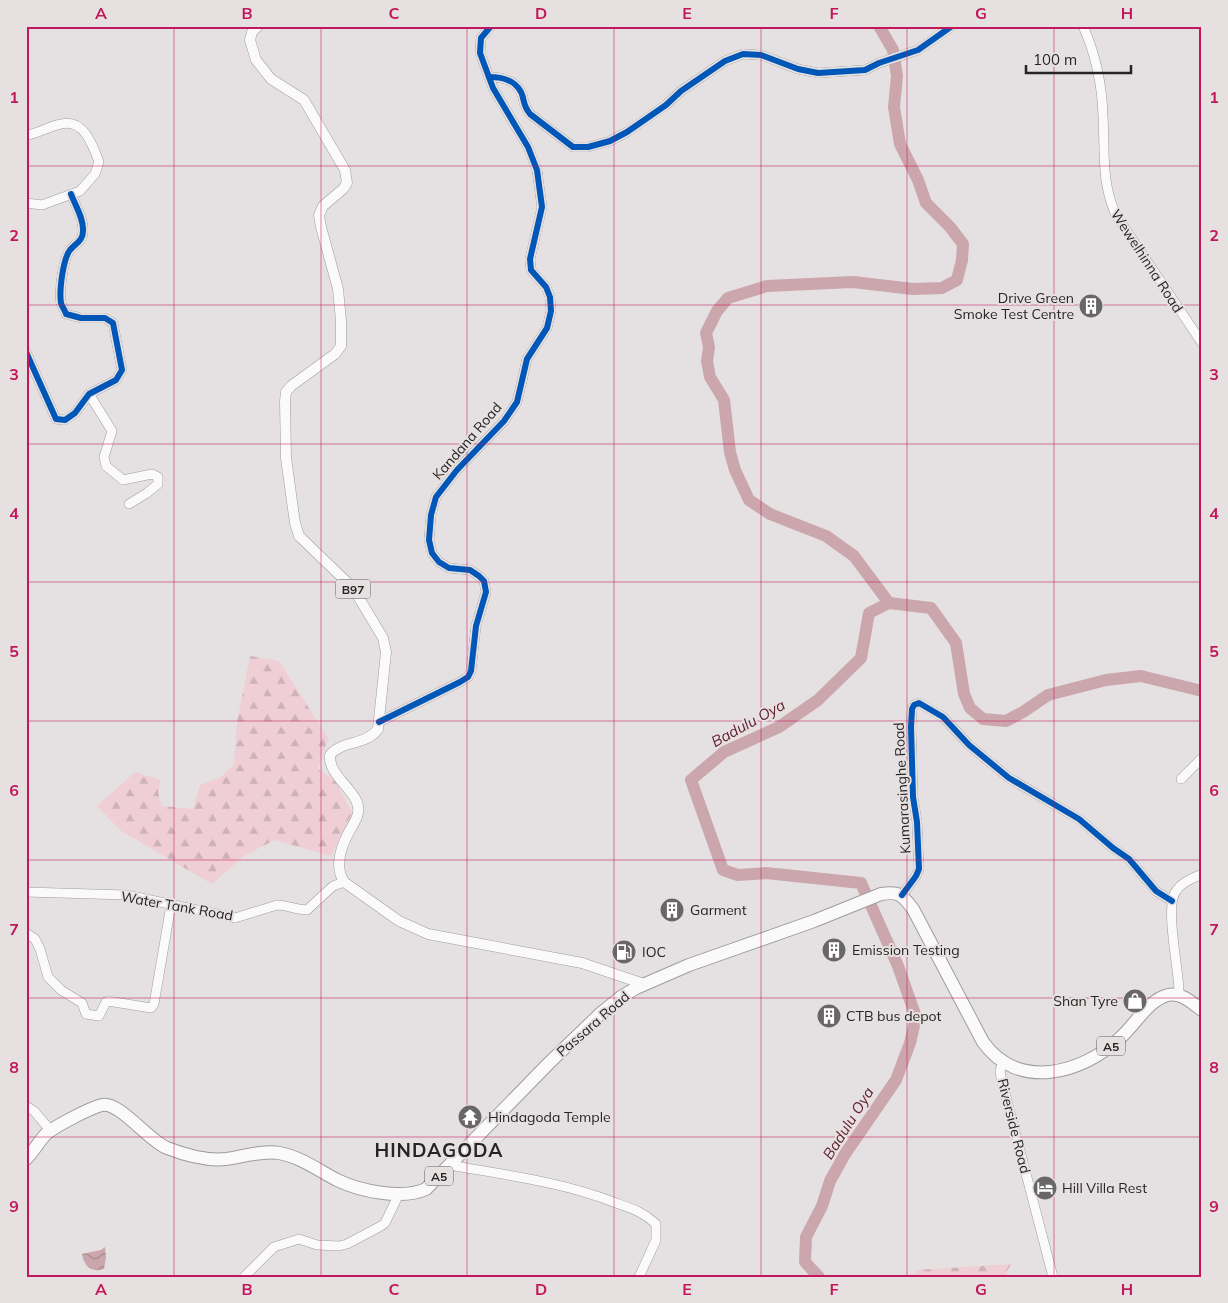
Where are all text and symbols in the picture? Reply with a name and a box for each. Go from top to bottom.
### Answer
text: A [95,3,107,23]
text: B [241,3,253,23]
text: C [389,3,400,23]
text: D [535,3,547,23]
text: E [682,3,692,23]
text: F [829,3,839,23]
text: G [975,3,987,23]
text: H [1121,3,1133,23]
scale bar [1026,42,1130,74]
text: 100 m [1033,50,1077,69]
text: 1 [9,87,19,107]
text: 1 [1209,87,1219,107]
street label: Wewelhinna Road [1107,206,1187,316]
text: 2 [9,225,19,245]
text: 2 [1209,225,1219,245]
place label: Drive Green Smoke Test Centre [954,289,1074,323]
building icon: Drive Green Smoke Test Centre [1078,293,1104,319]
text: 3 [9,364,19,384]
text: 3 [1209,364,1219,384]
street label: Kandana Road [428,399,506,483]
text: 4 [9,503,19,523]
text: 4 [1209,503,1219,523]
road number: B97 [336,580,370,598]
text: 5 [9,641,19,661]
text: 5 [1209,641,1219,661]
water label: Badulu Oya [708,695,788,751]
street label: Kumarasinghe Road [890,722,914,854]
text: 6 [9,780,19,800]
text: 6 [1209,780,1219,800]
street label: Water Tank Road [120,887,234,925]
building icon: Garment [659,897,685,923]
place label: Garment [690,901,747,919]
text: 7 [9,919,19,939]
text: 7 [1209,919,1219,939]
building icon: Emission Testing [821,937,847,963]
fuel station icon: IOC [611,939,637,965]
place label: Emission Testing [852,941,960,959]
place label: IOC [642,943,666,961]
street label: Passara Road [553,987,633,1061]
shop icon: Shan Tyre [1122,988,1148,1014]
place label: Shan Tyre [1053,992,1118,1010]
building icon: CTB bus depot [816,1003,842,1029]
place label: CTB bus depot [846,1007,941,1025]
road number: A5 [1097,1036,1125,1056]
text: 8 [9,1057,19,1077]
text: 8 [1209,1057,1219,1077]
street label: Riverside Road [994,1077,1034,1175]
water label: Badulu Oya [818,1083,878,1163]
temple icon: Hindagoda Temple [457,1104,483,1130]
place label: Hindagoda Temple [488,1108,611,1126]
district label: HINDAGODA [374,1138,504,1162]
road number: A5 [425,1166,453,1186]
hotel icon: Hill Villa Rest [1032,1175,1058,1201]
place label: Hill Villa Rest [1062,1179,1147,1197]
text: 9 [9,1196,19,1216]
text: 9 [1209,1196,1219,1216]
text: A [95,1279,107,1299]
text: B [241,1279,253,1299]
text: C [389,1279,400,1299]
text: D [535,1279,547,1299]
text: E [682,1279,692,1299]
text: F [829,1279,839,1299]
text: G [975,1279,987,1299]
text: H [1121,1279,1133,1299]

